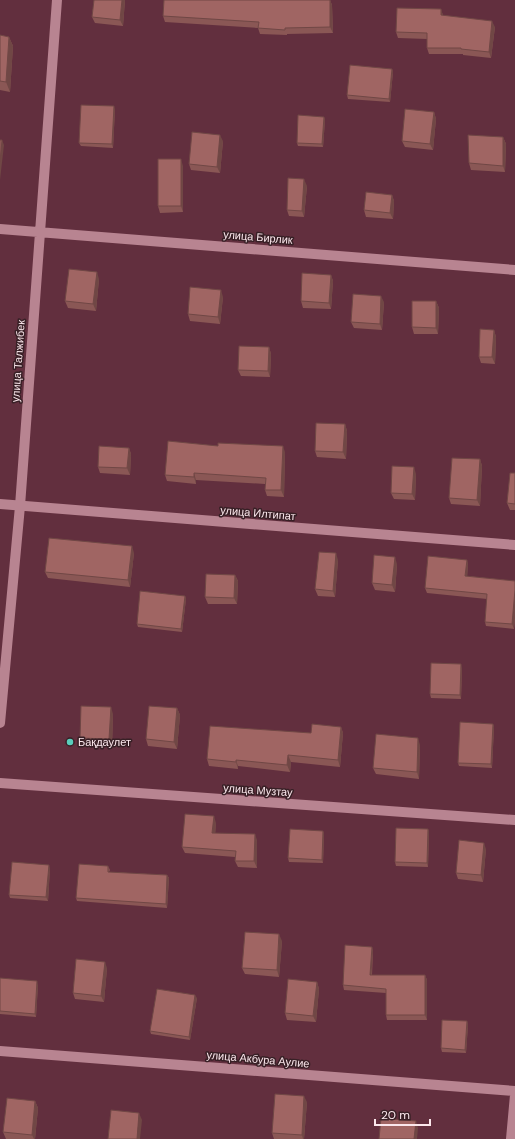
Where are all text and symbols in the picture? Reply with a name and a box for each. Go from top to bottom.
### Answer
street label: улица Бирлик [223,227,293,247]
street label: улица Талжибек [8,319,28,403]
street label: улица Илтипат [220,503,296,523]
place label: Бақдаулет [78,735,131,749]
marker: Бақдаулет [65,737,75,747]
street label: улица Музтау [223,781,294,799]
street label: улица Акбура Аулие [206,1048,310,1070]
scale bar [375,1101,430,1127]
text: 20 m [381,1107,410,1123]

